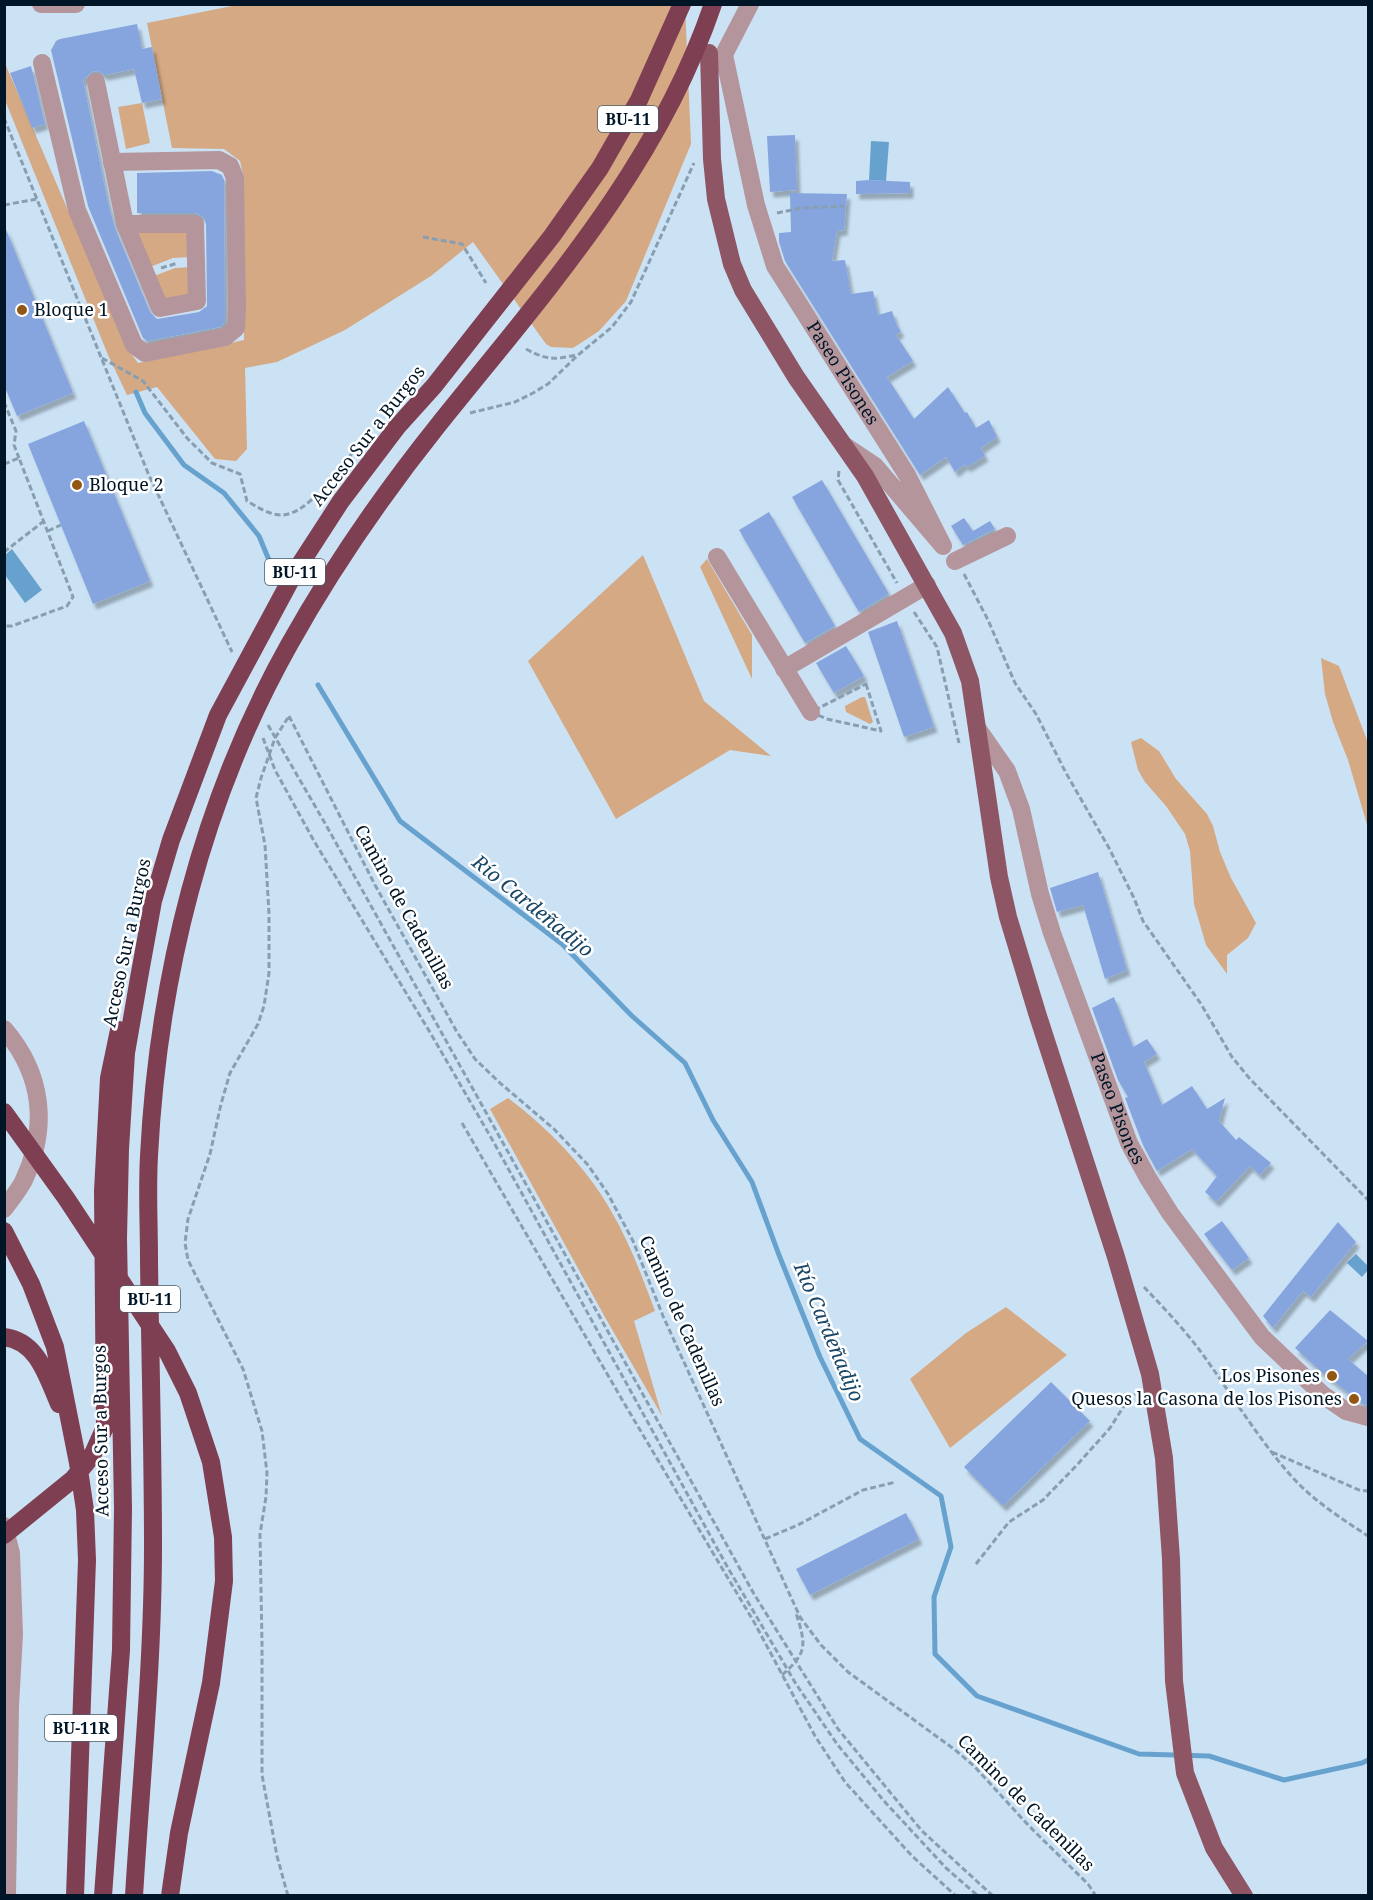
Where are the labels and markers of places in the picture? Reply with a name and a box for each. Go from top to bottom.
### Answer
place label: Bloque 1 [34,297,109,321]
marker: Bloque 1 [15,303,29,317]
place label: Bloque 2 [89,472,164,496]
marker: Bloque 2 [70,478,84,492]
place label: Los Pisones [1221,1363,1320,1387]
marker: Los Pisones [1325,1369,1339,1383]
place label: Quesos la Casona de los Pisones [1071,1386,1342,1410]
marker: Quesos la Casona de los Pisones [1347,1392,1361,1406]

